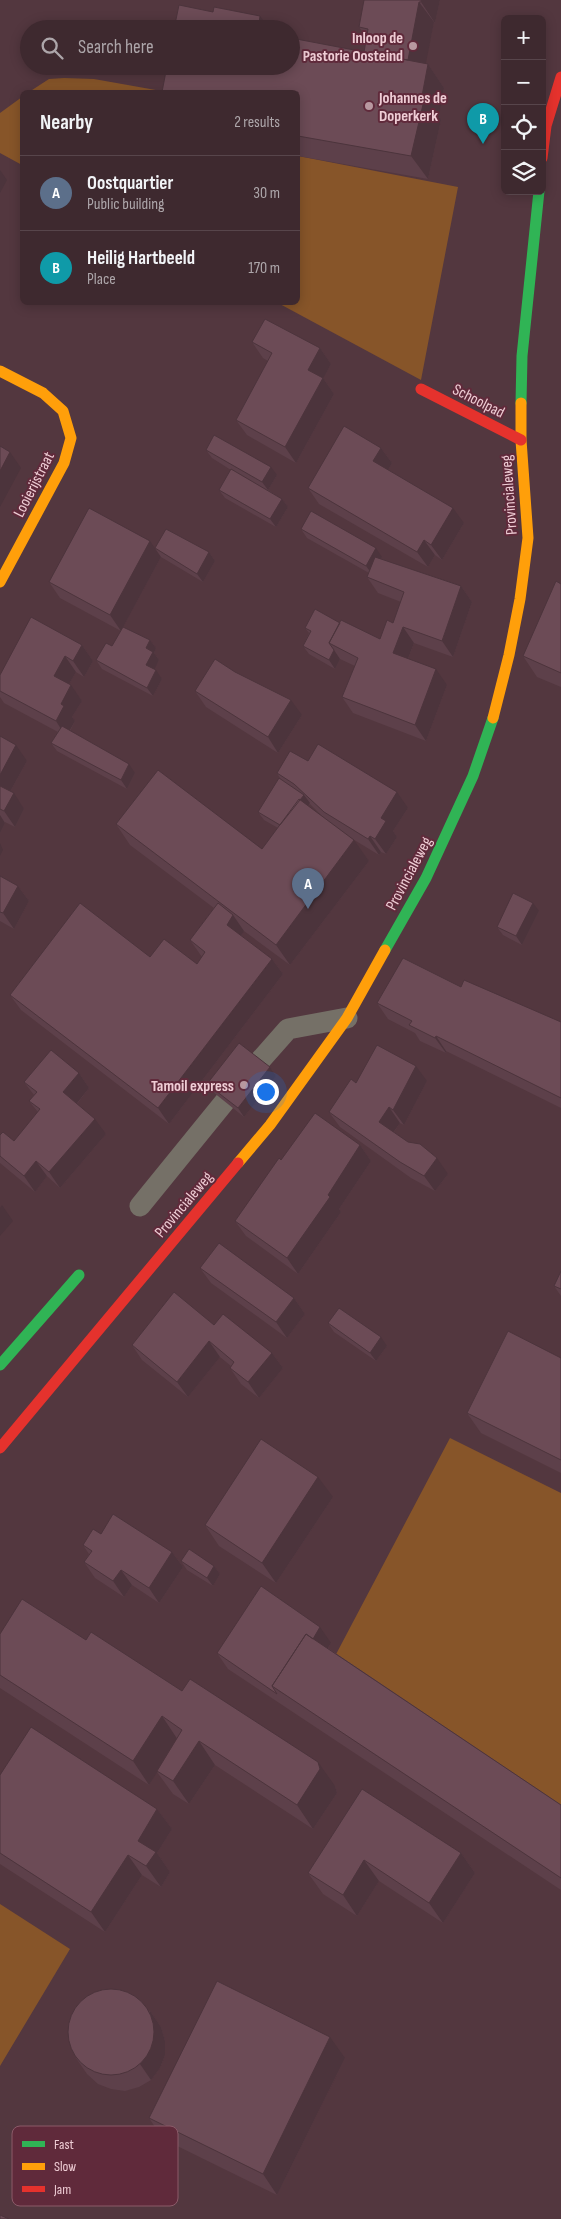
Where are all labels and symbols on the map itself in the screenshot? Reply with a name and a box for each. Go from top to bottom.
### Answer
place label: Inloop de Pastorie Oosteind [303,29,403,66]
marker: Inloop de Pastorie Oosteind [407,40,419,52]
place label: Johannes de Doperkerk [378,89,447,126]
marker: Johannes de Doperkerk [363,100,375,112]
pin: B [467,103,499,144]
street label: Schoolpad [449,380,507,422]
street label: Looierijstraat [10,449,59,521]
street label: Provincialeweg [497,454,522,536]
street label: Provincialeweg [382,834,437,914]
pin: A [292,868,324,909]
place label: Tamoil express [151,1077,234,1096]
marker: Tamoil express [238,1079,250,1091]
your location [253,1079,279,1105]
street label: Provincialeweg [151,1168,217,1242]
legend [12,2126,178,2206]
text: Fast [54,2136,74,2153]
text: Slow [54,2158,76,2175]
text: Jam [53,2181,71,2198]

